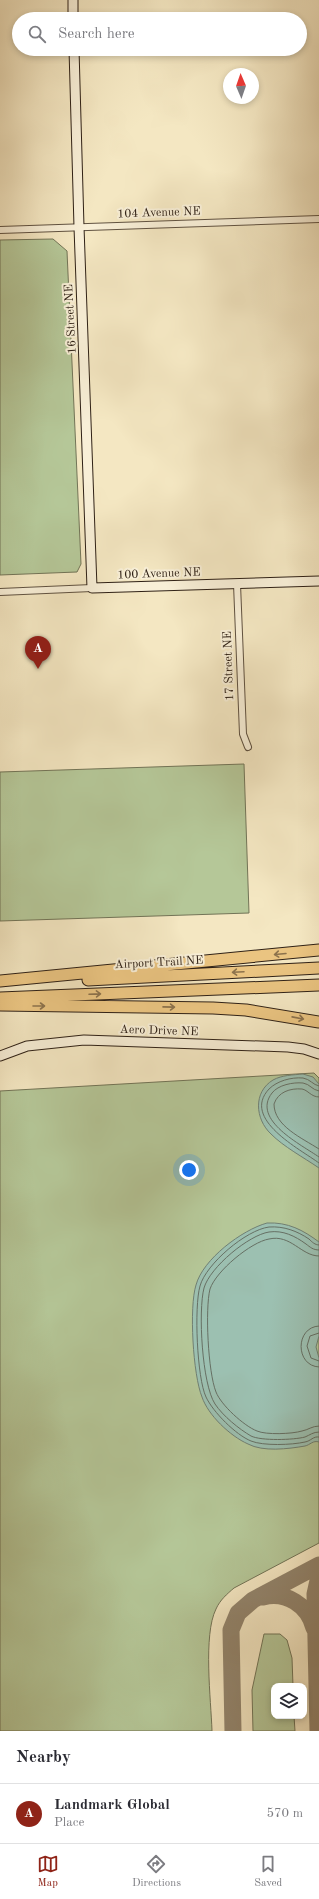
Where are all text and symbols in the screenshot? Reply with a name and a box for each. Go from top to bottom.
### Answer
search box [12,12,307,56]
icon: search [26,23,48,45]
text: Search here [58,27,135,42]
north arrow [223,68,259,104]
street label: 104 Avenue NE [117,206,201,220]
street label: 16 Street NE [63,284,79,354]
street label: 100 Avenue NE [117,567,201,581]
street label: 17 Street NE [222,631,236,701]
pin: A [25,636,51,669]
one-way arrow [274,951,287,958]
street label: Airport Trail NE [114,955,204,971]
one-way arrow [232,968,245,976]
one-way arrow [88,990,101,998]
one-way arrow [32,1002,45,1010]
one-way arrow [162,1003,175,1011]
one-way arrow [291,1014,304,1022]
street label: Aero Drive NE [120,1024,198,1038]
your location [179,1160,199,1180]
map controls [271,1683,307,1719]
button: layers [271,1683,307,1719]
text: Nearby [16,1749,71,1766]
text: Landmark Global [54,1798,170,1813]
text: A [24,1807,34,1820]
text: 570 m [266,1807,303,1820]
text: Place [54,1816,84,1829]
tab: Map [37,1853,59,1891]
tab: Directions [132,1853,181,1891]
tab: Saved [254,1853,282,1891]

